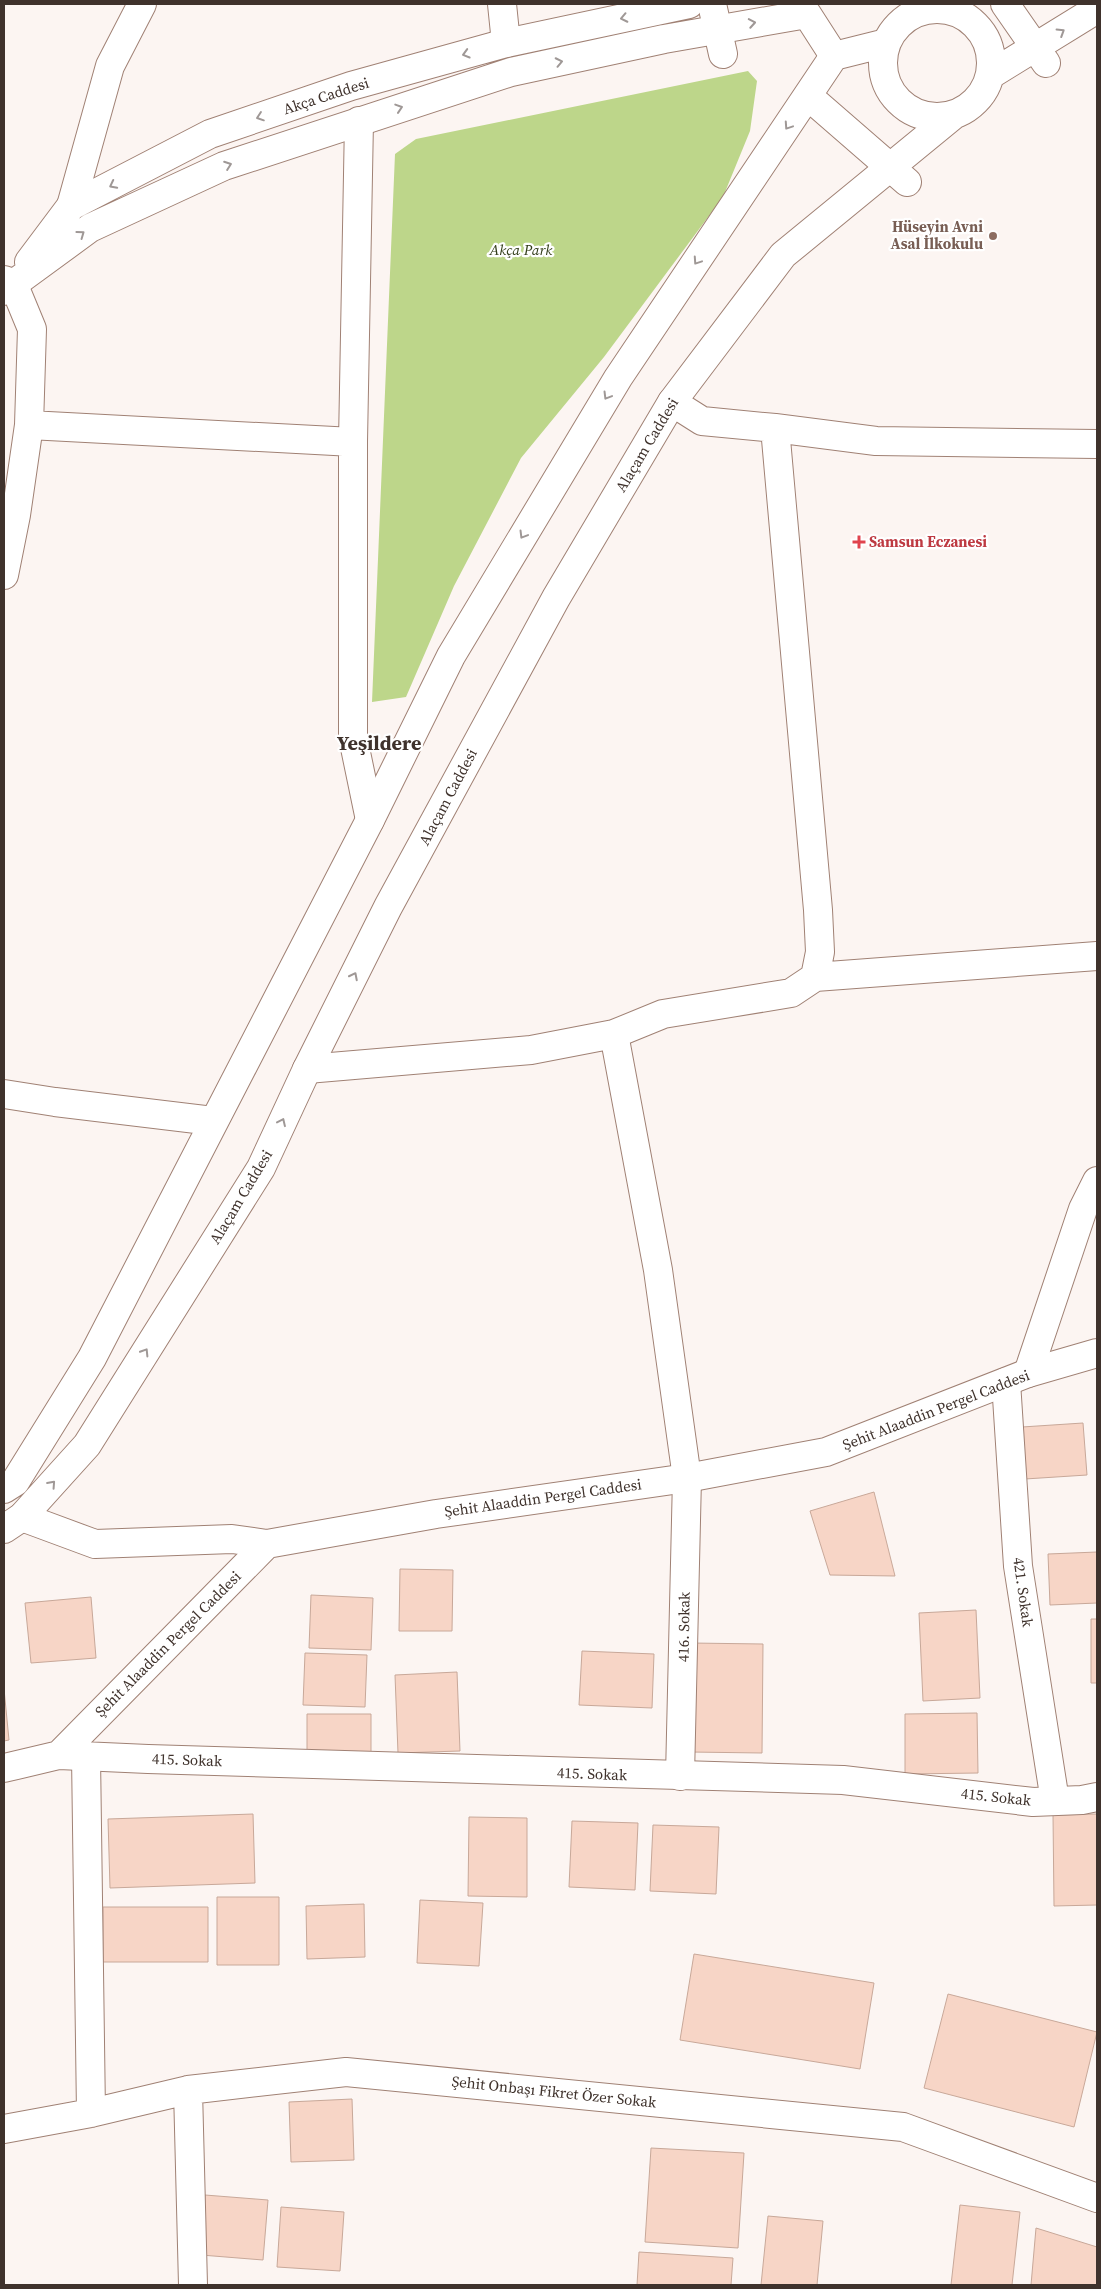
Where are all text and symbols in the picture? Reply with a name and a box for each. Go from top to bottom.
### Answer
one-way arrow [620,12,629,23]
one-way arrow [748,19,757,29]
one-way arrow [1056,28,1065,38]
one-way arrow [462,49,470,59]
one-way arrow [554,57,563,68]
street label: Akça Caddesi [280,72,371,119]
one-way arrow [394,104,403,114]
one-way arrow [257,111,265,121]
one-way arrow [784,121,794,130]
one-way arrow [223,161,232,171]
one-way arrow [109,178,118,188]
place label: Hüseyin Avni Asal İlkokulu [891,216,983,254]
marker: Hüseyin Avni Asal İlkokulu [987,230,999,242]
one-way arrow [75,231,85,240]
park label: Akça Park [489,239,553,260]
one-way arrow [694,255,703,265]
one-way arrow [604,391,614,400]
street label: Alaçam Caddesi [610,394,683,496]
one-way arrow [520,530,530,539]
place label: Samsun Eczanesi [869,531,987,552]
marker: Samsun Eczanesi [853,536,865,548]
district label: Yeşildere [337,729,421,757]
street label: Alaçam Caddesi [413,745,482,849]
one-way arrow [348,972,358,981]
one-way arrow [276,1118,287,1127]
street label: Alaçam Caddesi [204,1146,277,1248]
one-way arrow [139,1348,149,1357]
street label: Şehit Alaaddin Pergel Caddesi [839,1364,1032,1455]
street label: Şehit Alaaddin Pergel Caddesi [443,1473,643,1522]
one-way arrow [46,1480,55,1489]
street label: 421. Sokak [1008,1556,1039,1629]
street label: Şehit Alaaddin Pergel Caddesi [90,1566,245,1721]
street label: 416. Sokak [672,1591,695,1662]
street label: 415. Sokak [152,1748,223,1771]
street label: 415. Sokak [557,1762,628,1785]
street label: 415. Sokak [960,1782,1033,1811]
street label: Şehit Onbaşı Fikret Özer Sokak [451,2070,658,2113]

